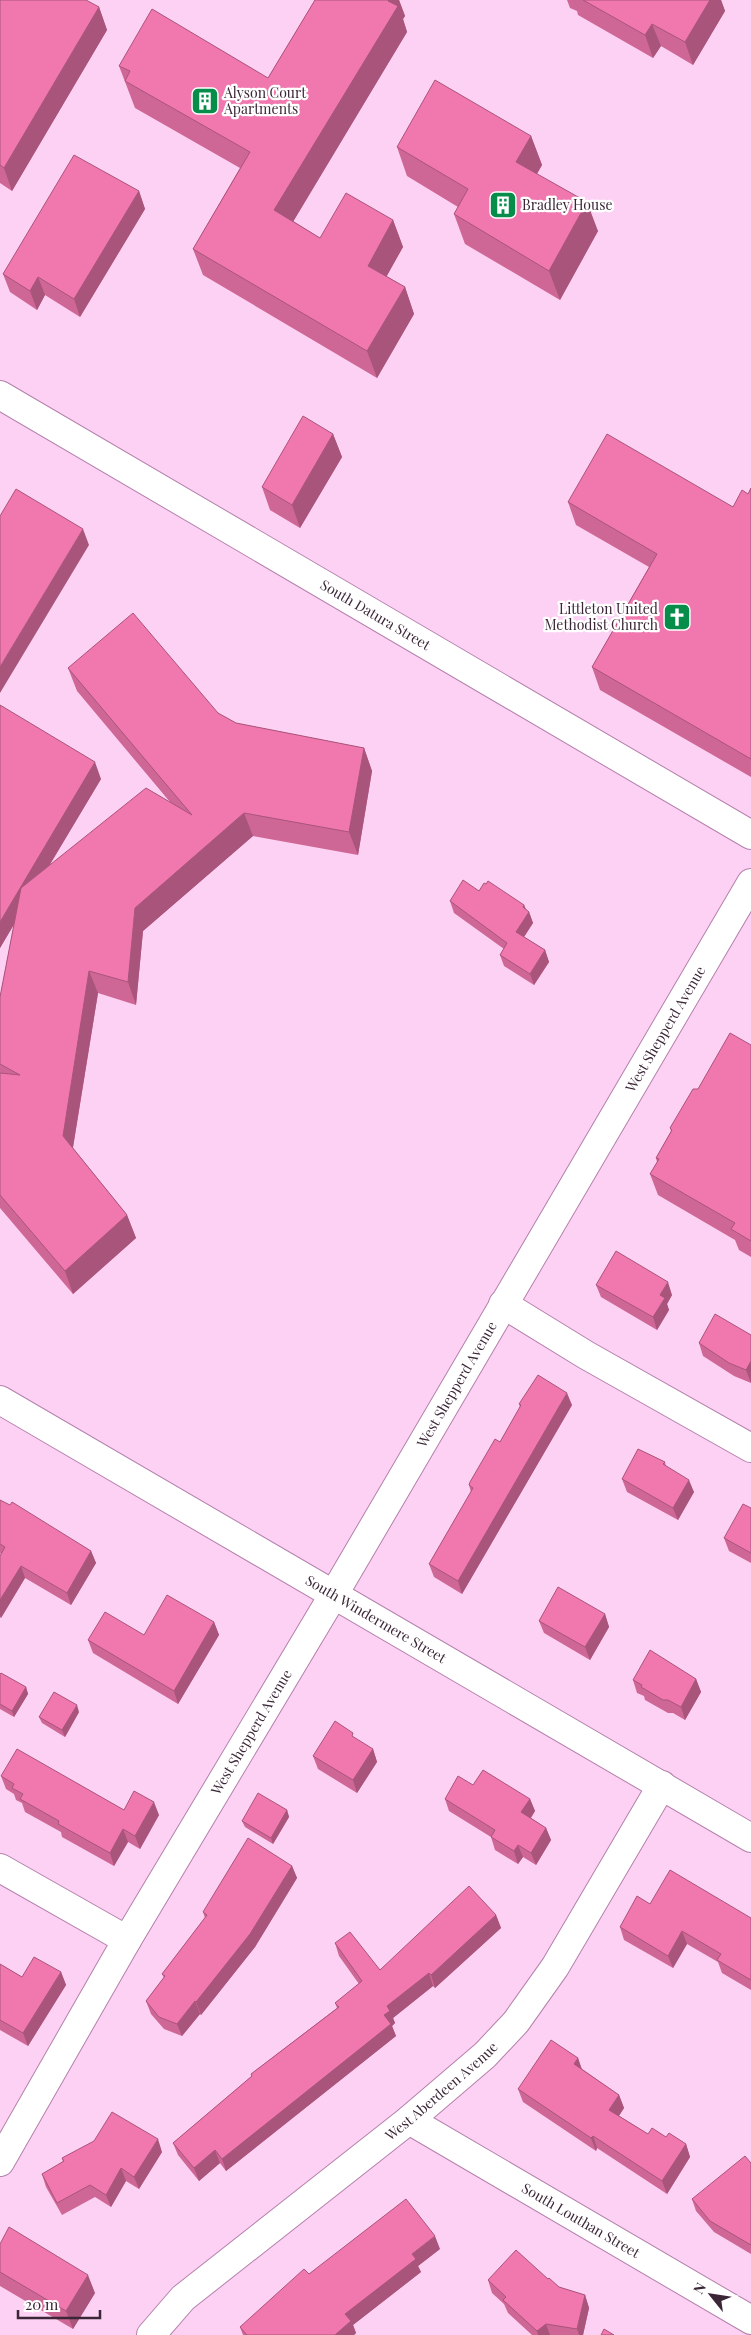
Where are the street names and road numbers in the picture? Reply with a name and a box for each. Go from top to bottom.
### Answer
street label: South Datura Street [317,575,435,655]
street label: West Shepperd Avenue [620,962,709,1096]
street label: West Shepperd Avenue [412,1318,501,1451]
street label: South Windermere Street [302,1570,451,1668]
street label: West Shepperd Avenue [206,1666,296,1799]
street label: West Aberdeen Avenue [380,2037,502,2145]
street label: South Louthan Street [518,2178,644,2263]

